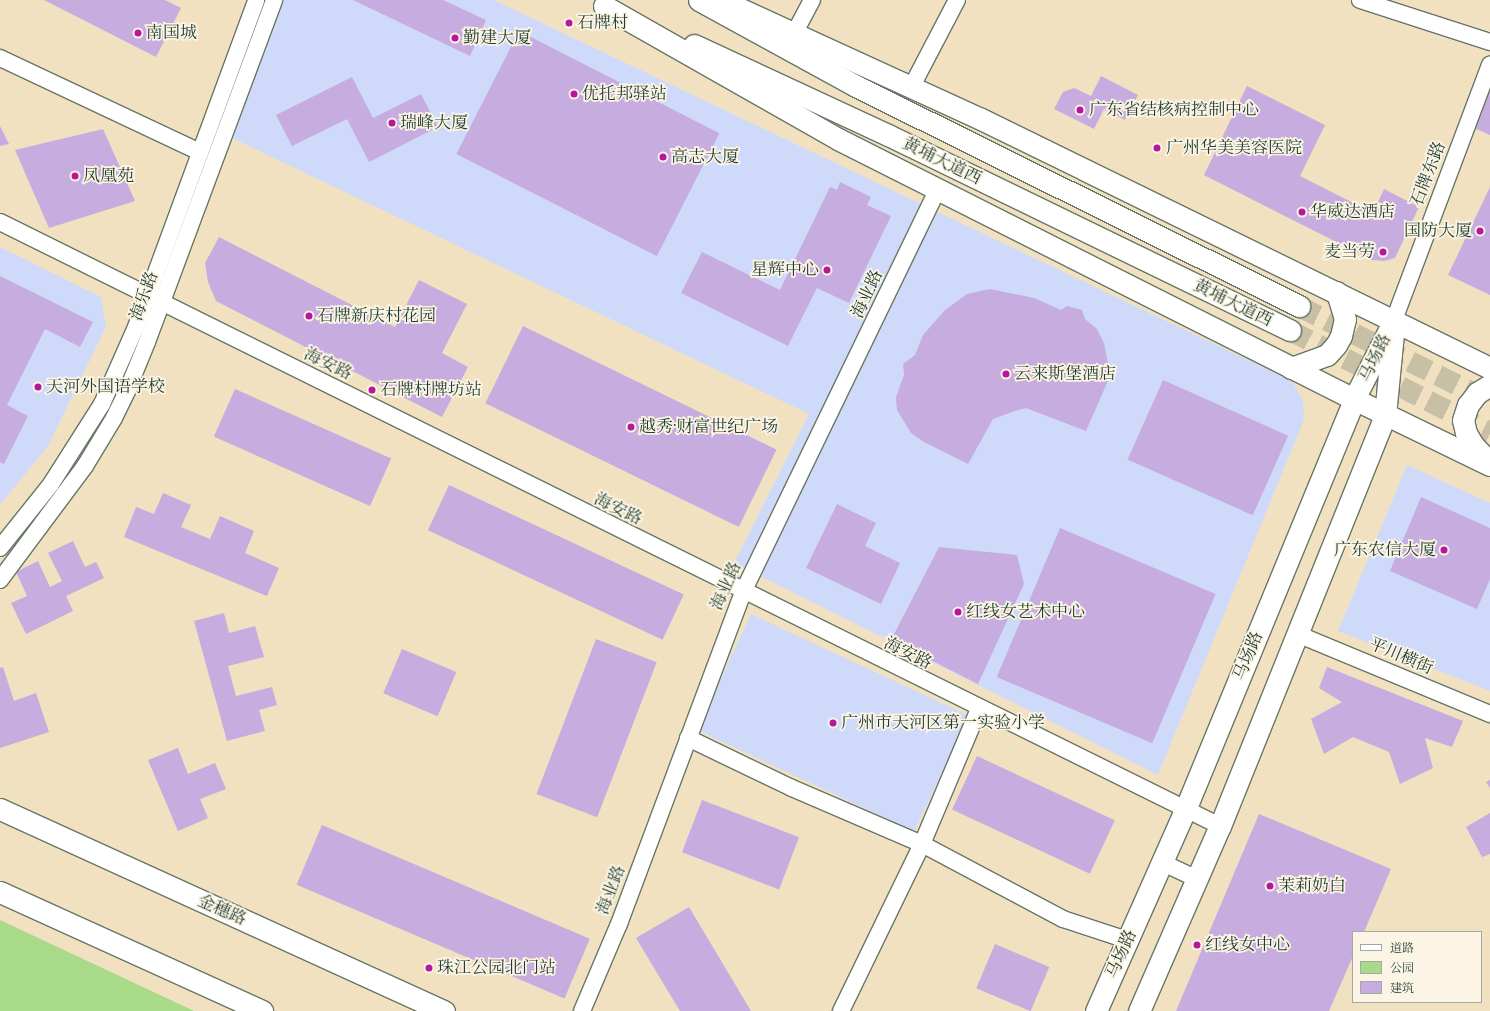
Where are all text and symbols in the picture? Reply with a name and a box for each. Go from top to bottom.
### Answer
place label: 石牌村 [577,13,628,33]
marker: 石牌村 [564,18,574,28]
place label: 南国城 [146,23,197,43]
marker: 南国城 [133,28,143,38]
place label: 勤建大厦 [463,28,531,48]
marker: 勤建大厦 [450,33,460,43]
place label: 优托邦驿站 [582,84,667,104]
marker: 优托邦驿站 [569,89,579,99]
place label: 广东省结核病控制中心 [1089,100,1259,120]
marker: 广东省结核病控制中心 [1074,104,1086,116]
place label: 瑞峰大厦 [400,113,468,133]
marker: 瑞峰大厦 [387,118,397,128]
street label: 黄埔大道西 [899,133,985,189]
place label: 广州华美美容医院 [1166,138,1302,158]
street label: 石牌东路 [1406,139,1450,209]
marker: 广州华美美容医院 [1151,142,1163,154]
place label: 高志大厦 [671,147,739,167]
marker: 高志大厦 [658,152,668,162]
place label: 凤凰苑 [83,166,134,186]
marker: 凤凰苑 [70,171,80,181]
place label: 华威达酒店 [1310,202,1395,222]
marker: 华威达酒店 [1297,207,1307,217]
place label: 国防大厦 [1404,221,1472,241]
marker: 国防大厦 [1475,226,1485,236]
place label: 麦当劳 [1324,242,1375,262]
marker: 麦当劳 [1378,247,1388,257]
place label: 星辉中心 [751,260,819,280]
marker: 星辉中心 [822,265,832,275]
street label: 海业路 [847,267,887,321]
street label: 海乐路 [126,269,162,323]
street label: 黄埔大道西 [1190,275,1276,331]
place label: 石牌新庆村花园 [317,306,436,326]
marker: 石牌新庆村花园 [304,311,314,321]
street label: 马场路 [1355,331,1395,385]
street label: 海安路 [301,344,355,384]
place label: 云来斯堡酒店 [1014,364,1116,384]
marker: 云来斯堡酒店 [1001,369,1011,379]
place label: 天河外国语学校 [46,377,165,397]
place label: 石牌村牌坊站 [380,380,482,400]
marker: 天河外国语学校 [33,382,43,392]
marker: 石牌村牌坊站 [367,385,377,395]
place label: 越秀·财富世纪广场 [639,417,778,437]
marker: 越秀·财富世纪广场 [626,422,636,432]
street label: 海安路 [591,489,645,529]
place label: 广东农信大厦 [1334,540,1436,560]
marker: 广东农信大厦 [1439,545,1449,555]
street label: 海业路 [706,559,746,613]
place label: 红线女艺术中心 [966,602,1085,622]
marker: 红线女艺术中心 [953,607,963,617]
street label: 马场路 [1229,629,1267,683]
street label: 海安路 [881,633,935,673]
street label: 平川横街 [1366,633,1436,679]
place label: 广州市天河区第一实验小学 [841,713,1045,733]
marker: 广州市天河区第一实验小学 [828,718,838,728]
street label: 海业路 [592,863,630,917]
place label: 茉莉奶白 [1278,876,1346,896]
marker: 茉莉奶白 [1265,881,1275,891]
street label: 金穗路 [195,890,249,930]
street label: 马场路 [1101,927,1141,981]
legend [1352,931,1482,1003]
place label: 红线女中心 [1205,935,1290,955]
marker: 红线女中心 [1192,940,1202,950]
text: 道路 [1390,941,1414,956]
place label: 珠江公园北门站 [437,958,556,978]
text: 公园 [1390,961,1414,976]
marker: 珠江公园北门站 [424,963,434,973]
text: 建筑 [1390,981,1414,996]

